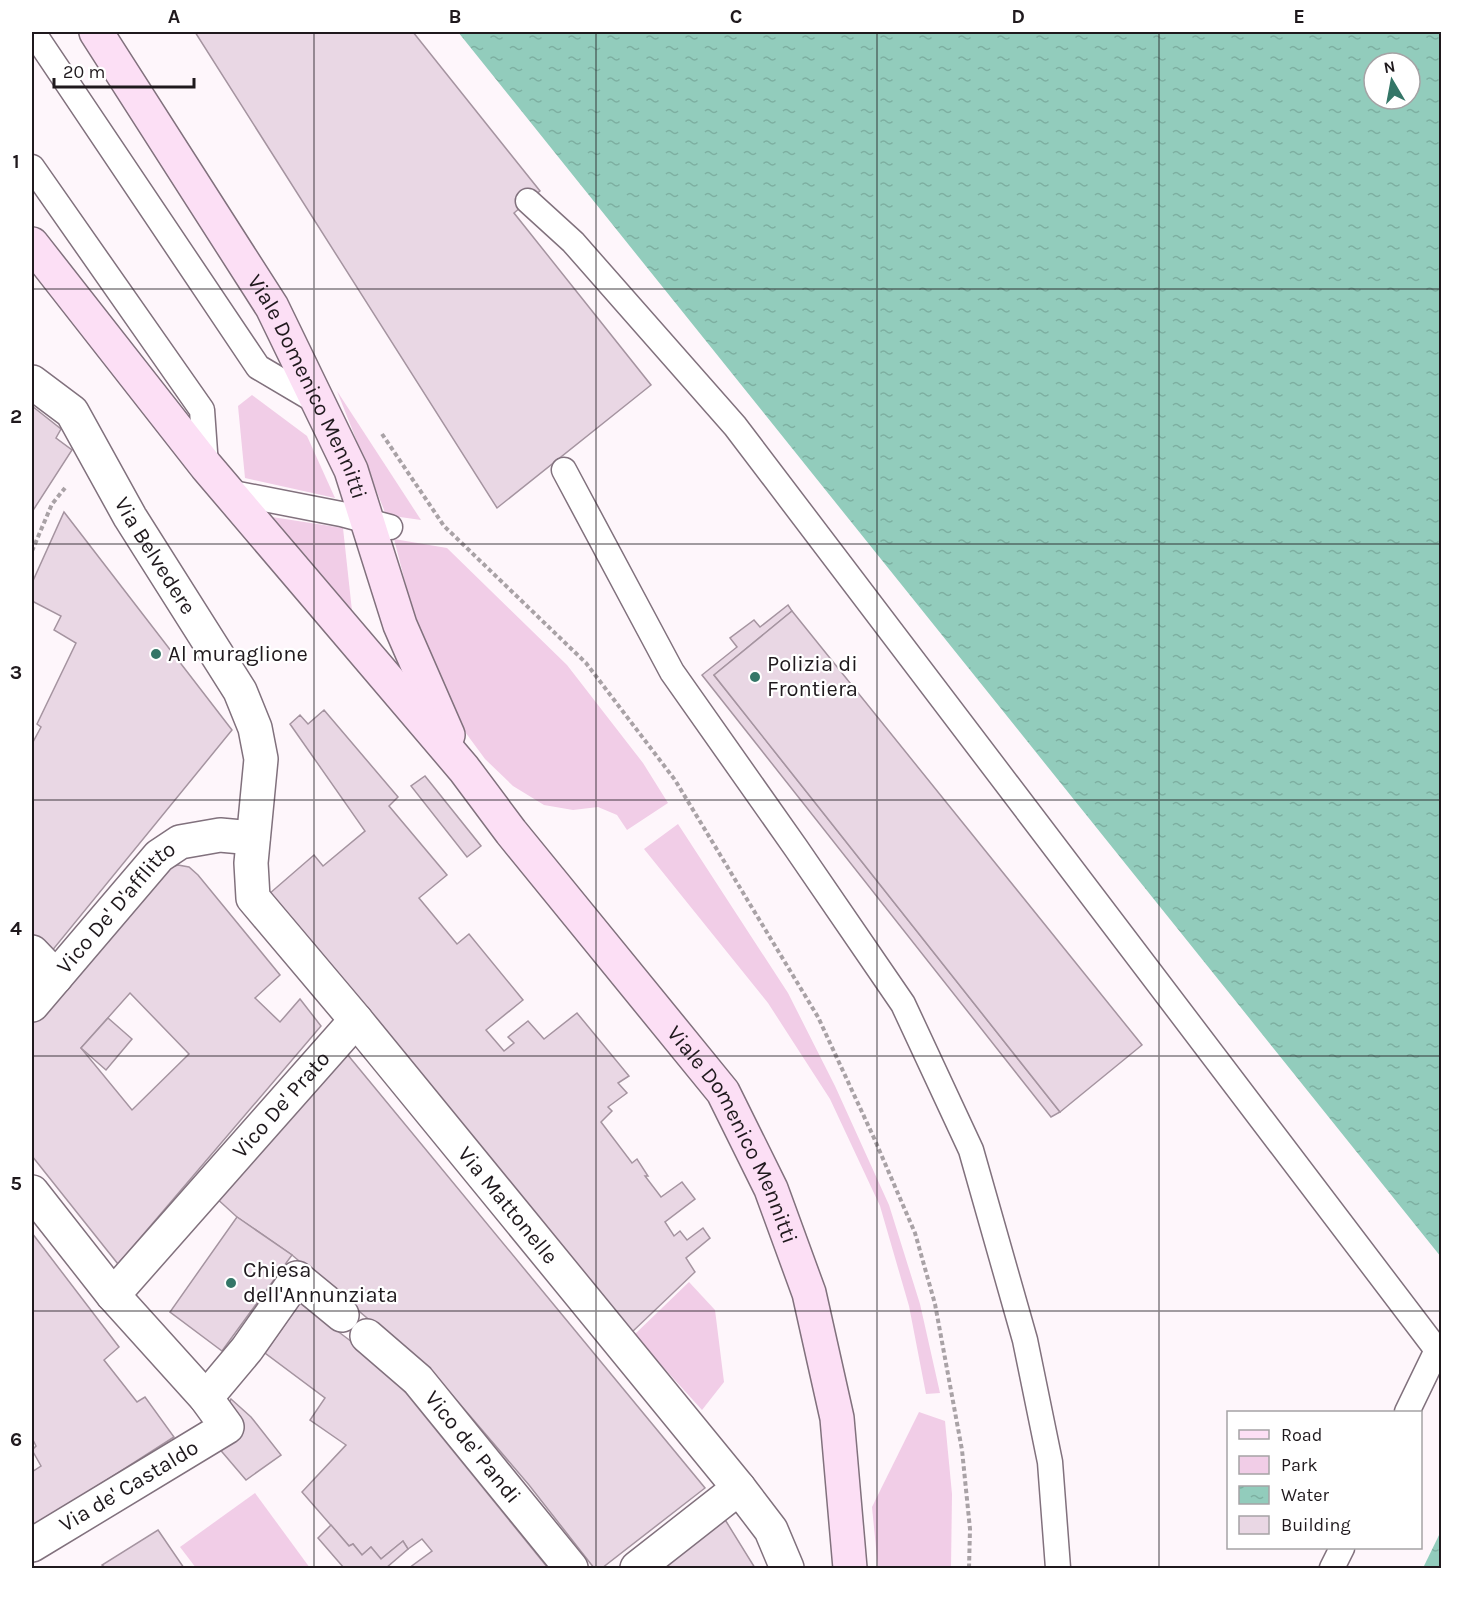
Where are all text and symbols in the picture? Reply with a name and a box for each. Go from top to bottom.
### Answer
text: A [168,5,181,28]
text: B [449,5,461,28]
text: C [730,5,742,28]
text: D [1011,5,1025,28]
text: E [1293,5,1305,28]
scale bar [54,51,194,89]
north arrow [1362,51,1422,111]
text: N [1382,56,1397,77]
text: 20 m [63,61,105,83]
text: 1 [12,150,20,173]
street label: Viale Domenico Mennitti [242,270,372,502]
text: 2 [10,405,22,428]
street label: Via Belvedere [109,493,201,619]
place label: Al muraglione [168,641,308,667]
marker: Al muraglione [149,647,163,661]
place label: Polizia di Frontiera [767,651,858,702]
text: 3 [10,661,22,684]
marker: Polizia di Frontiera [748,670,762,684]
street label: Vico De' D'afflitto [51,836,180,979]
text: 4 [10,917,22,940]
street label: Viale Domenico Mennitti [661,1021,803,1247]
street label: Vico De' Prato [227,1046,335,1164]
street label: Via Mattonelle [452,1141,563,1269]
text: 5 [10,1172,22,1195]
place label: Chiesa dell'Annunziata [243,1257,398,1308]
marker: Chiesa dell'Annunziata [224,1276,238,1290]
street label: Vico de' Pandi [419,1386,526,1509]
legend [1227,1411,1422,1549]
text: Road [1281,1424,1322,1446]
text: 6 [10,1428,22,1451]
street label: Via de' Castaldo [55,1434,203,1538]
text: Park [1281,1454,1318,1476]
text: Water [1281,1484,1329,1506]
text: Building [1281,1514,1351,1536]

